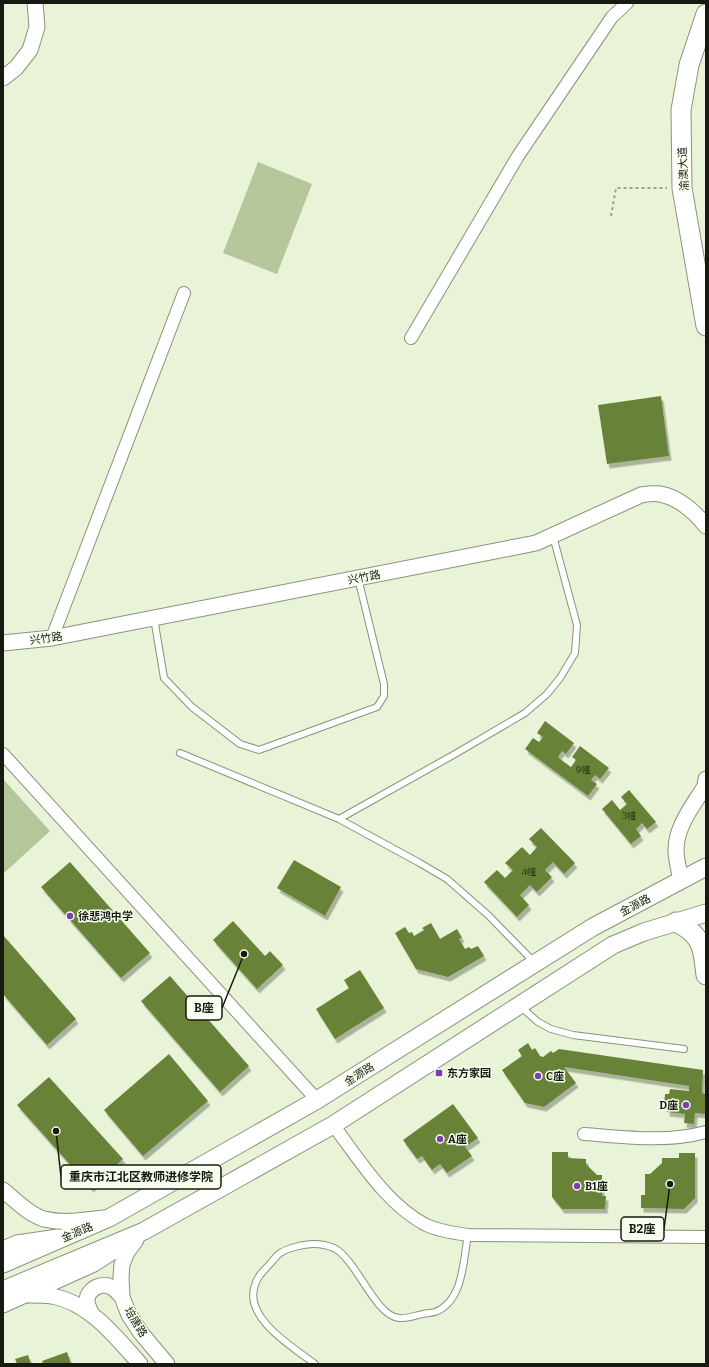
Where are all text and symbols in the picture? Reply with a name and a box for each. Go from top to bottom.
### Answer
street label: 渝澳大道 [676,147,691,191]
street label: 兴竹路 [347,568,382,587]
street label: 兴竹路 [29,630,63,647]
house number: 9幢 [576,764,590,775]
house number: 3幢 [622,810,636,821]
house number: 4幢 [522,866,536,877]
street label: 金源路 [618,892,653,919]
place label: 徐悲鸿中学 [78,910,133,923]
marker: 徐悲鸿中学 [65,911,75,921]
callout: B座 [186,996,222,1020]
text: B座 [194,1001,214,1015]
street label: 金源路 [342,1060,377,1089]
place label: 东方家园 [447,1067,491,1080]
marker: 东方家园 [434,1068,444,1078]
place label: C座 [546,1070,564,1083]
marker: C座 [533,1071,543,1081]
place label: D座 [659,1099,678,1112]
marker: D座 [681,1100,691,1110]
place label: A座 [448,1133,467,1146]
marker: A座 [435,1134,445,1144]
callout: 重庆市江北区教师进修学院 [61,1165,221,1189]
text: 重庆市江北区教师进修学院 [69,1170,213,1184]
place label: B1座 [585,1180,608,1193]
marker: B1座 [572,1181,582,1191]
callout: B2座 [621,1217,664,1241]
street label: 金源路 [59,1220,95,1245]
text: B2座 [629,1222,655,1236]
street label: 培唐路 [122,1305,150,1340]

